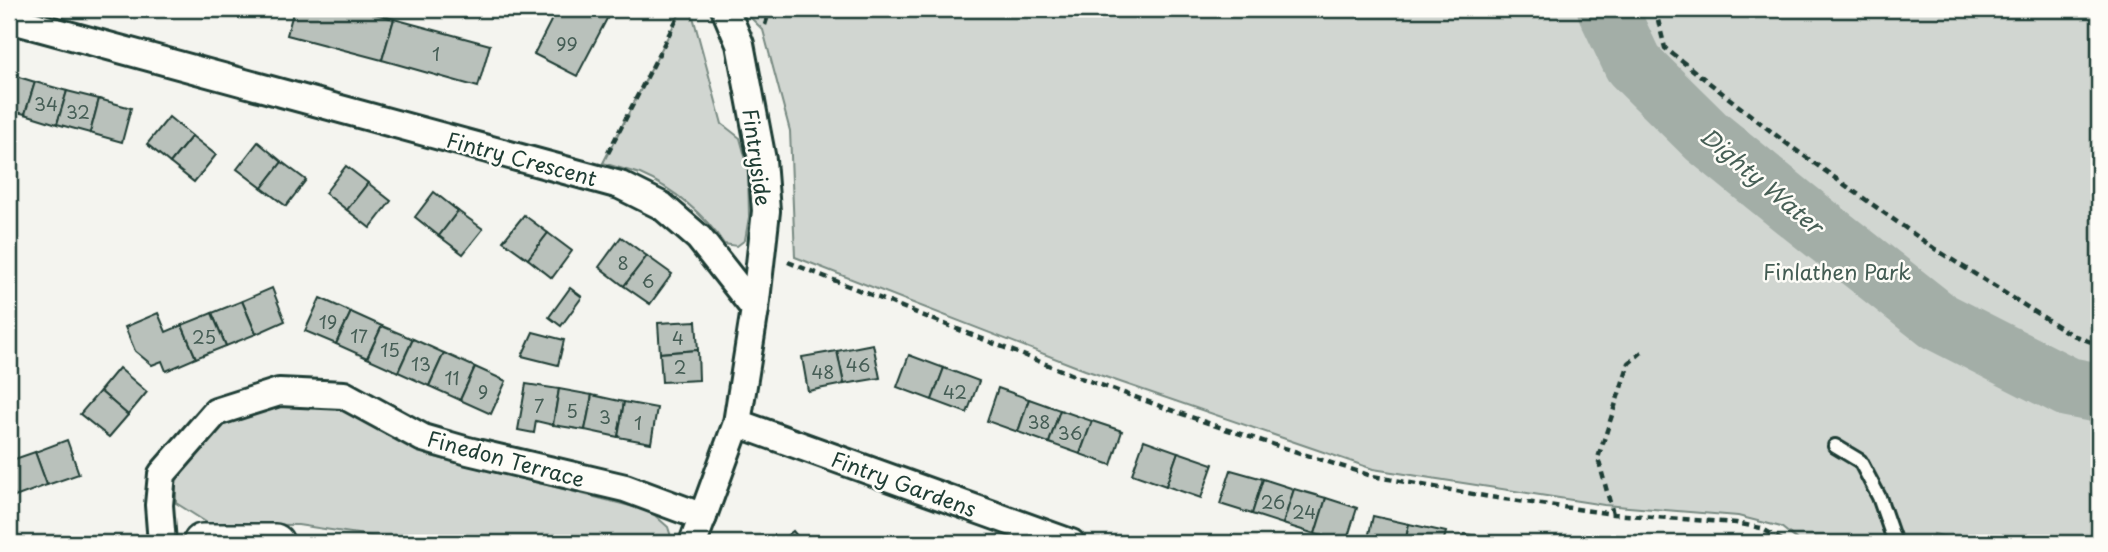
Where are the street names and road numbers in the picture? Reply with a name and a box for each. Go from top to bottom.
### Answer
street label: Fintryside [735,106,781,208]
street label: Fintry Crescent [443,123,601,193]
street label: Finedon Terrace [424,422,588,494]
street label: Fintry Gardens [827,442,981,524]

